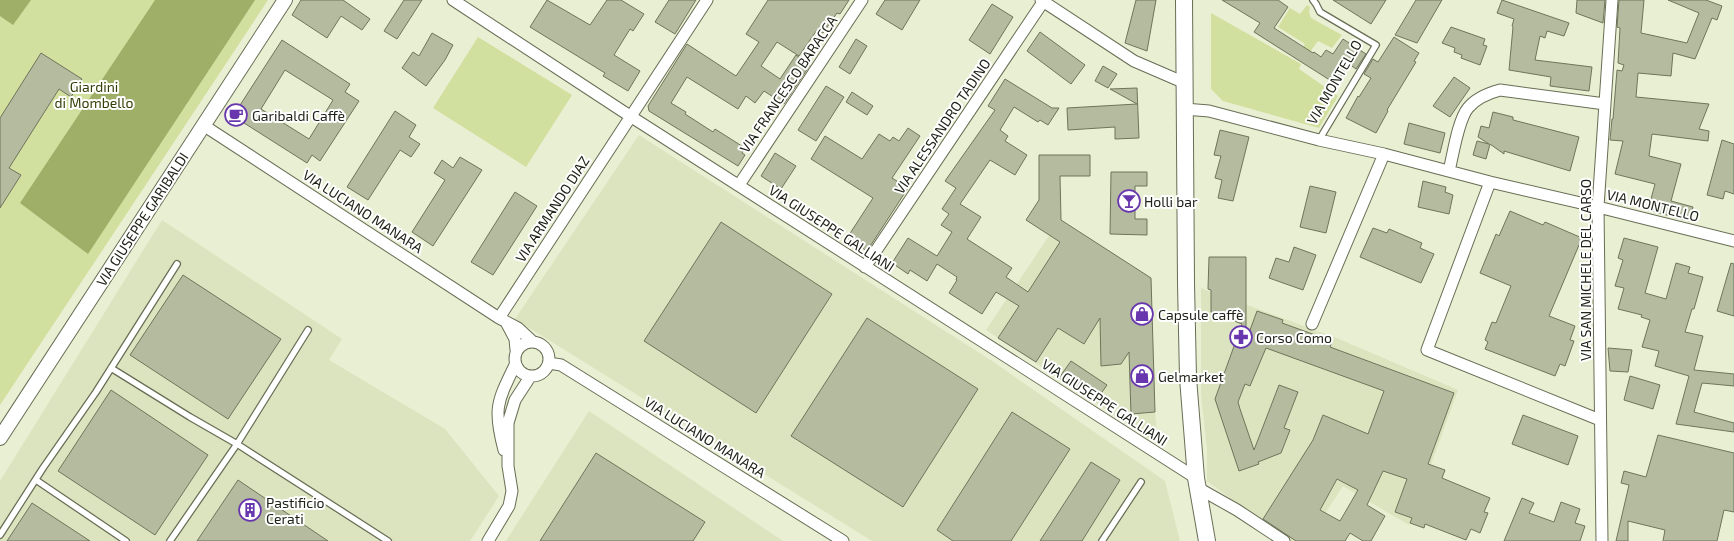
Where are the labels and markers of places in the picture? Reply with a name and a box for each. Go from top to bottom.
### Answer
cafe icon: Garibaldi Caffè [223,102,249,128]
place label: Garibaldi Caffè [252,107,345,124]
bar icon: Holli bar [1116,188,1142,214]
place label: Holli bar [1144,193,1198,210]
shop icon: Capsule caffè [1129,301,1155,327]
place label: Capsule caffè [1158,306,1244,323]
pharmacy icon: Corso Como [1228,324,1254,350]
place label: Corso Como [1256,329,1332,346]
shop icon: Gelmarket [1129,363,1155,389]
place label: Gelmarket [1158,368,1224,385]
place label: Pastificio Cerati [266,494,325,527]
building icon: Pastificio Cerati [237,497,263,523]

